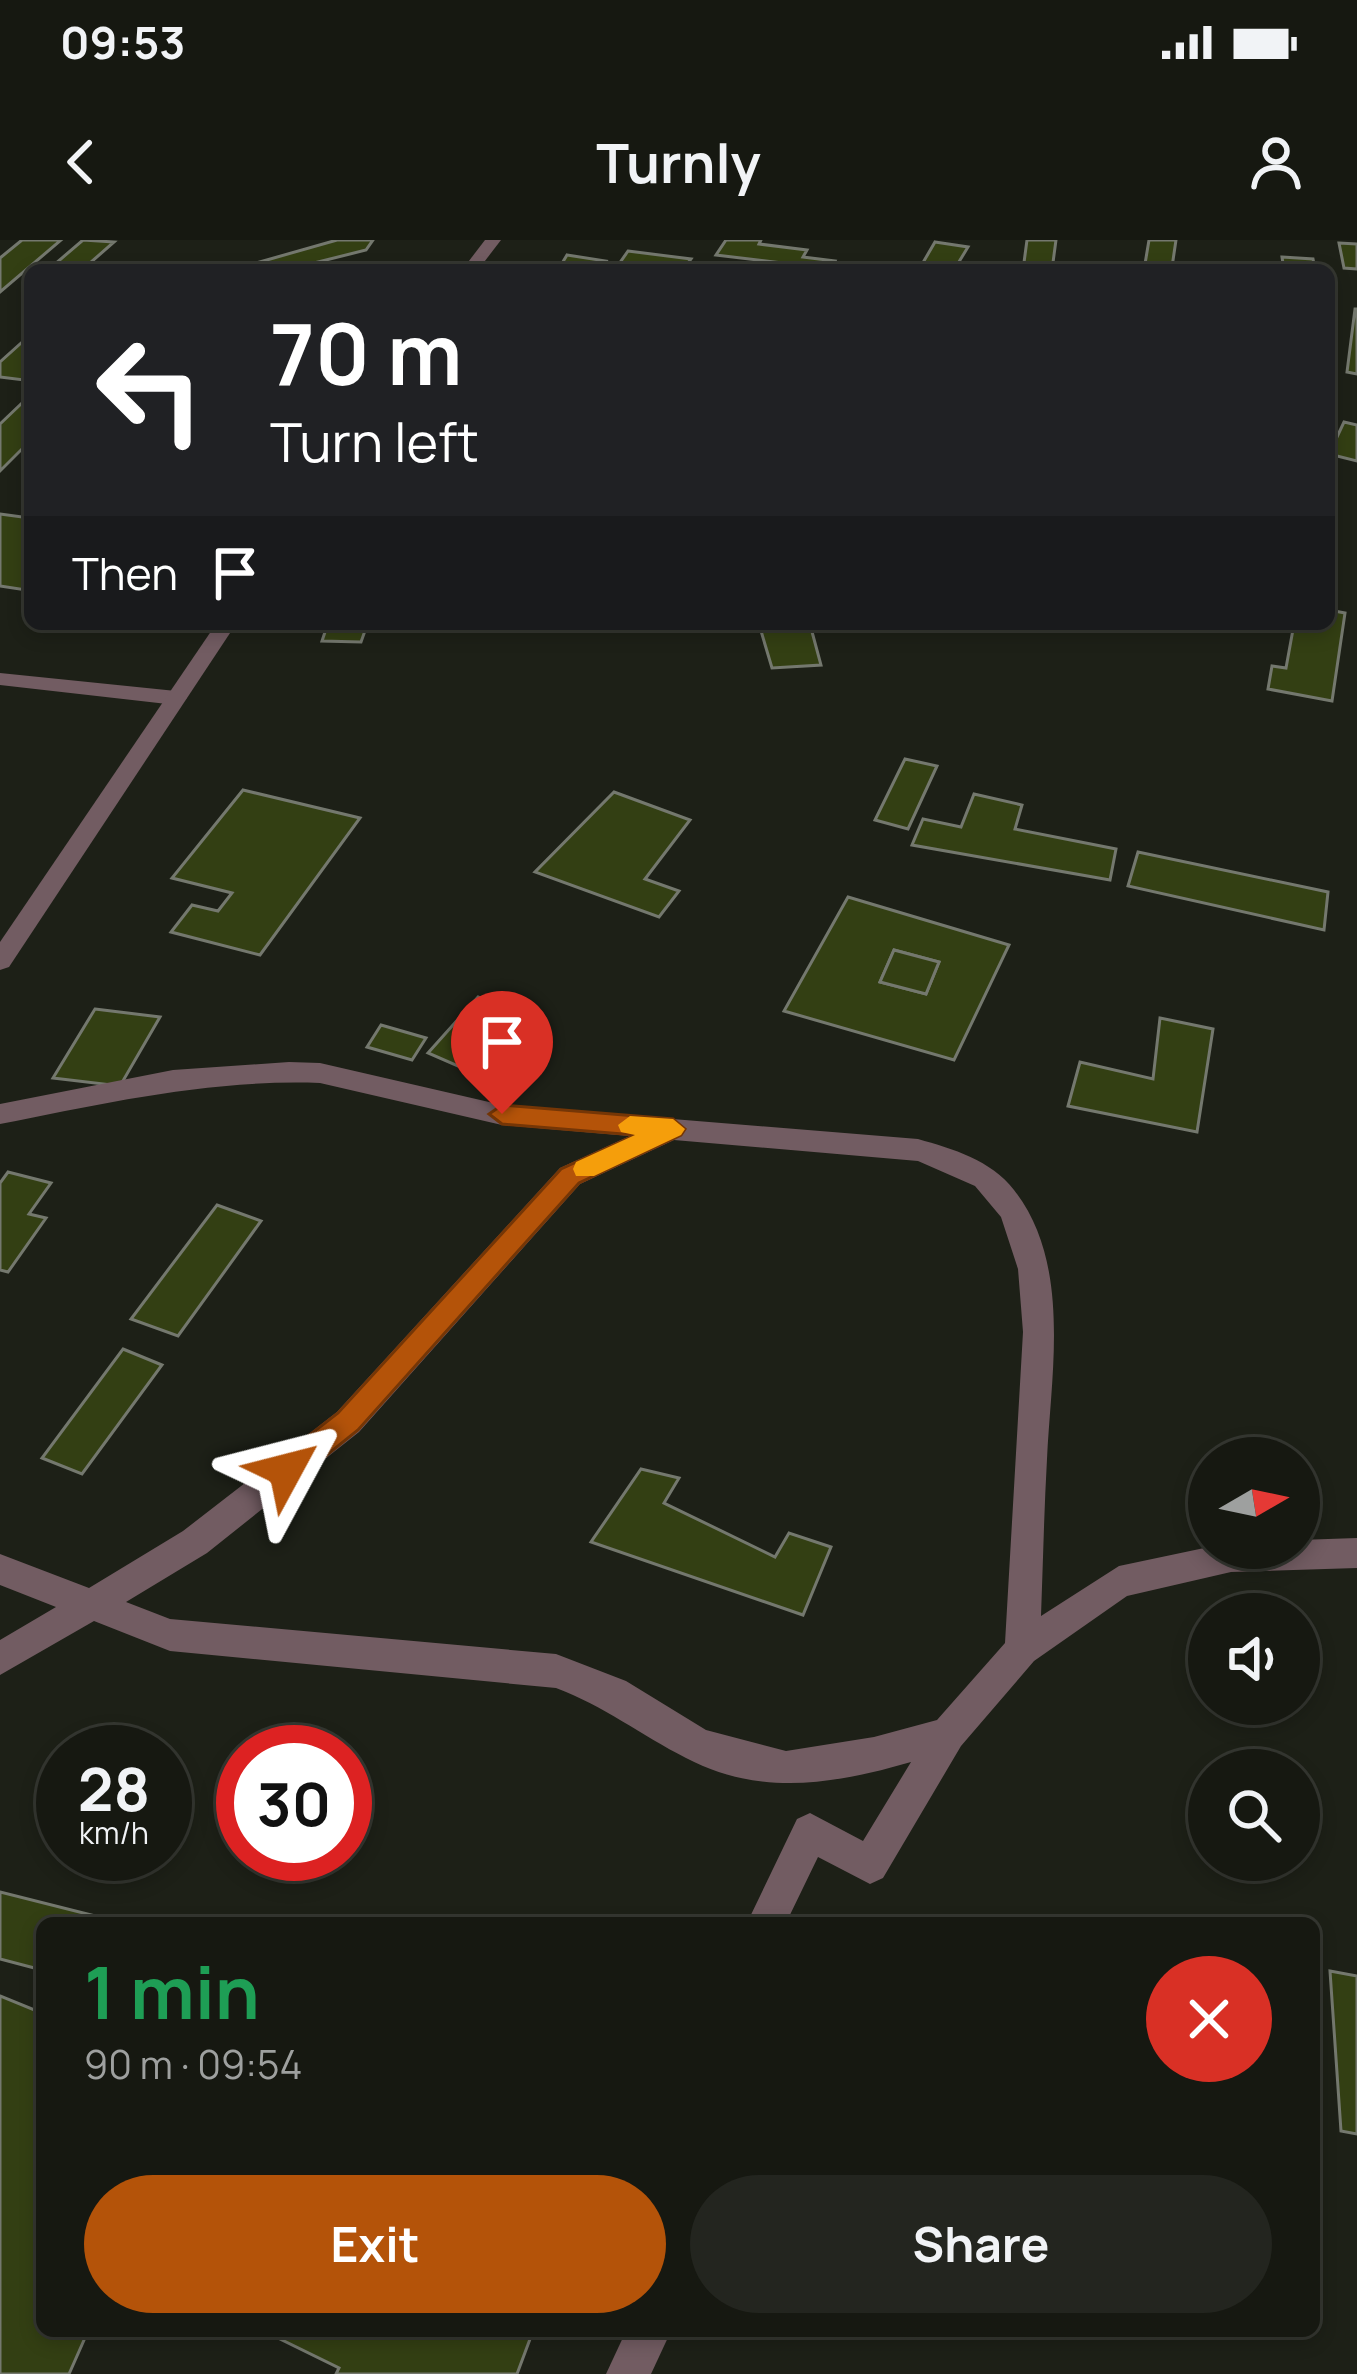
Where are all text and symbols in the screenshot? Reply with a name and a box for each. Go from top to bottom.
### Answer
text: 09:53 [60,11,186,73]
text: Turnly [596,125,761,199]
icon: back [48,129,114,195]
icon: person [1243,129,1309,195]
text: 70 m [270,295,462,410]
icon: left [72,312,228,468]
text: Turn left [270,404,479,478]
icon: arrive [202,540,268,606]
text: Then [72,542,178,604]
pin [451,991,553,1114]
icon: arrive [469,1009,535,1075]
position arrow [223,1407,349,1533]
north arrow [1188,1437,1320,1569]
map controls [1188,1437,1320,1881]
button: sound [1188,1593,1320,1725]
speed limit sign: 30 [216,1725,372,1881]
text: 28 [78,1747,150,1829]
button: search [1188,1749,1320,1881]
text: km/h [79,1812,149,1853]
text: 1 min [84,1942,260,2041]
button: close [1146,1956,1272,2082]
text: 90 m · 09:54 [84,2037,302,2091]
button: Exit [84,2175,666,2313]
button: Share [690,2175,1272,2313]

